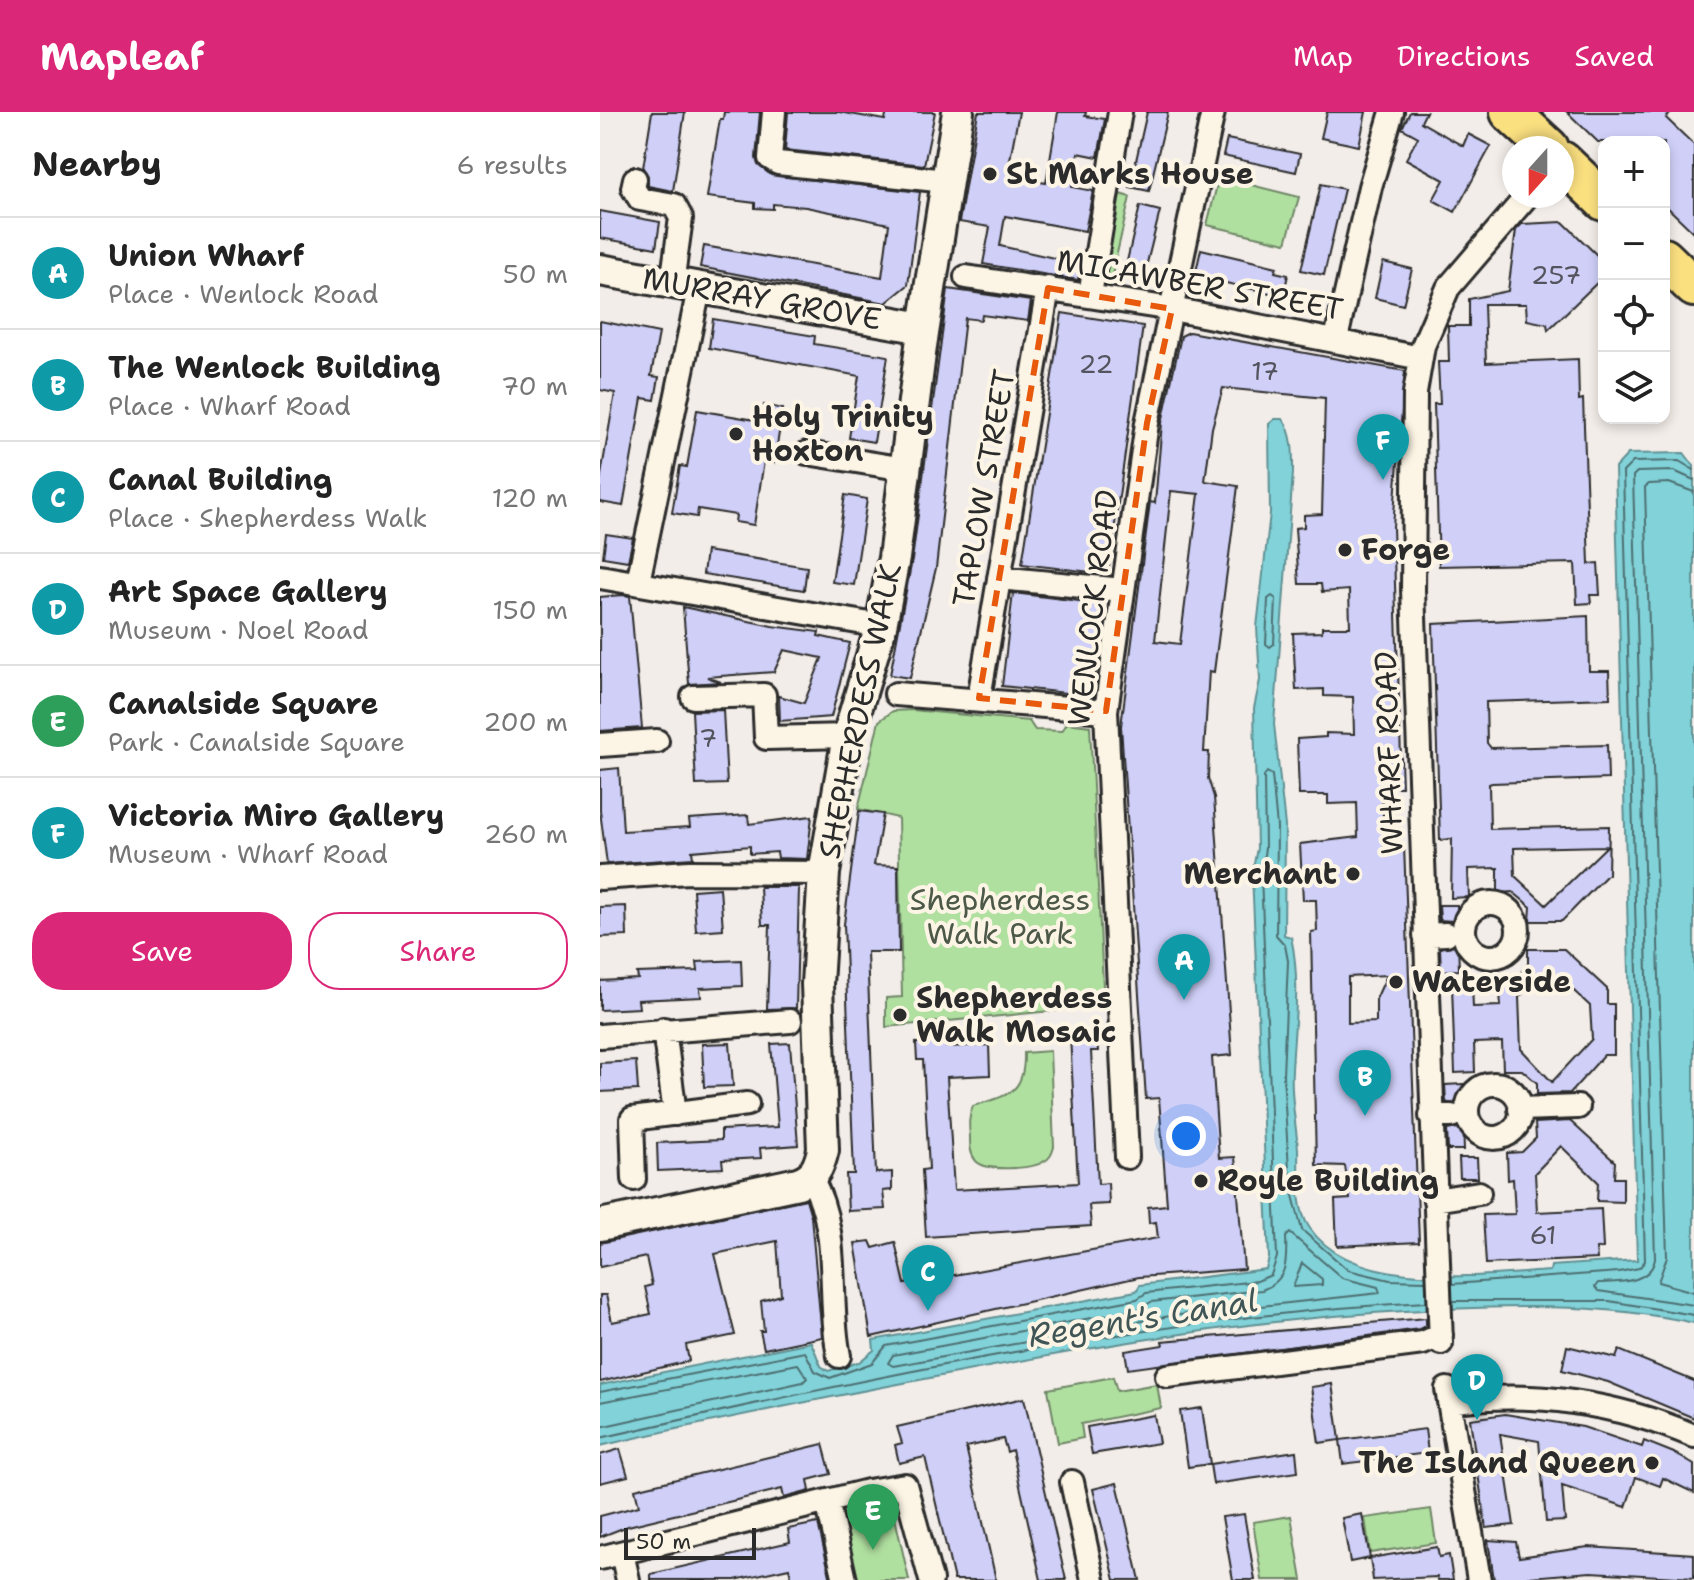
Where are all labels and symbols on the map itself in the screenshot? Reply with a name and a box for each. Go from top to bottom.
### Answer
north arrow [1502,136,1574,208]
place label: St Marks House [1006,153,1254,194]
marker: St Marks House [981,165,999,183]
street label: MICAWBER STREET [1054,239,1346,330]
street label: MURRAY GROVE [639,257,885,340]
house number: 257 [1531,257,1581,292]
house number: 22 [1078,346,1114,381]
house number: 17 [1251,353,1279,388]
street label: TAPLOW STREET [942,366,1025,610]
place label: Holy Trinity Hoxton [752,396,934,471]
pin: F [1357,414,1409,480]
marker: Holy Trinity Hoxton [727,425,745,443]
street label: WENLOCK ROAD [1058,487,1127,729]
place label: Forge [1361,529,1450,570]
marker: Forge [1336,541,1354,559]
street label: SHEPHERDESS WALK [808,559,911,862]
street label: WHARF ROAD [1364,651,1413,855]
house number: 7 [699,720,717,755]
place label: Merchant [1183,853,1337,894]
marker: Merchant [1344,865,1362,883]
park label: Shepherdess Walk Park [910,879,1090,954]
pin: A [1158,934,1210,1000]
place label: Waterside [1412,961,1571,1002]
marker: Waterside [1387,973,1405,991]
place label: Shepherdess Walk Mosaic [916,977,1117,1052]
marker: Shepherdess Walk Mosaic [891,1006,909,1024]
pin: B [1339,1050,1391,1116]
your location [1166,1116,1206,1156]
place label: Royle Building [1217,1160,1439,1201]
marker: Royle Building [1192,1172,1210,1190]
house number: 61 [1529,1217,1557,1252]
pin: C [902,1245,954,1311]
water label: Regent's Canal [1025,1278,1261,1357]
pin: D [1451,1354,1503,1420]
place label: The Island Queen [1358,1442,1636,1483]
marker: The Island Queen [1643,1454,1661,1472]
pin: E [847,1484,899,1550]
scale bar [624,1524,756,1560]

